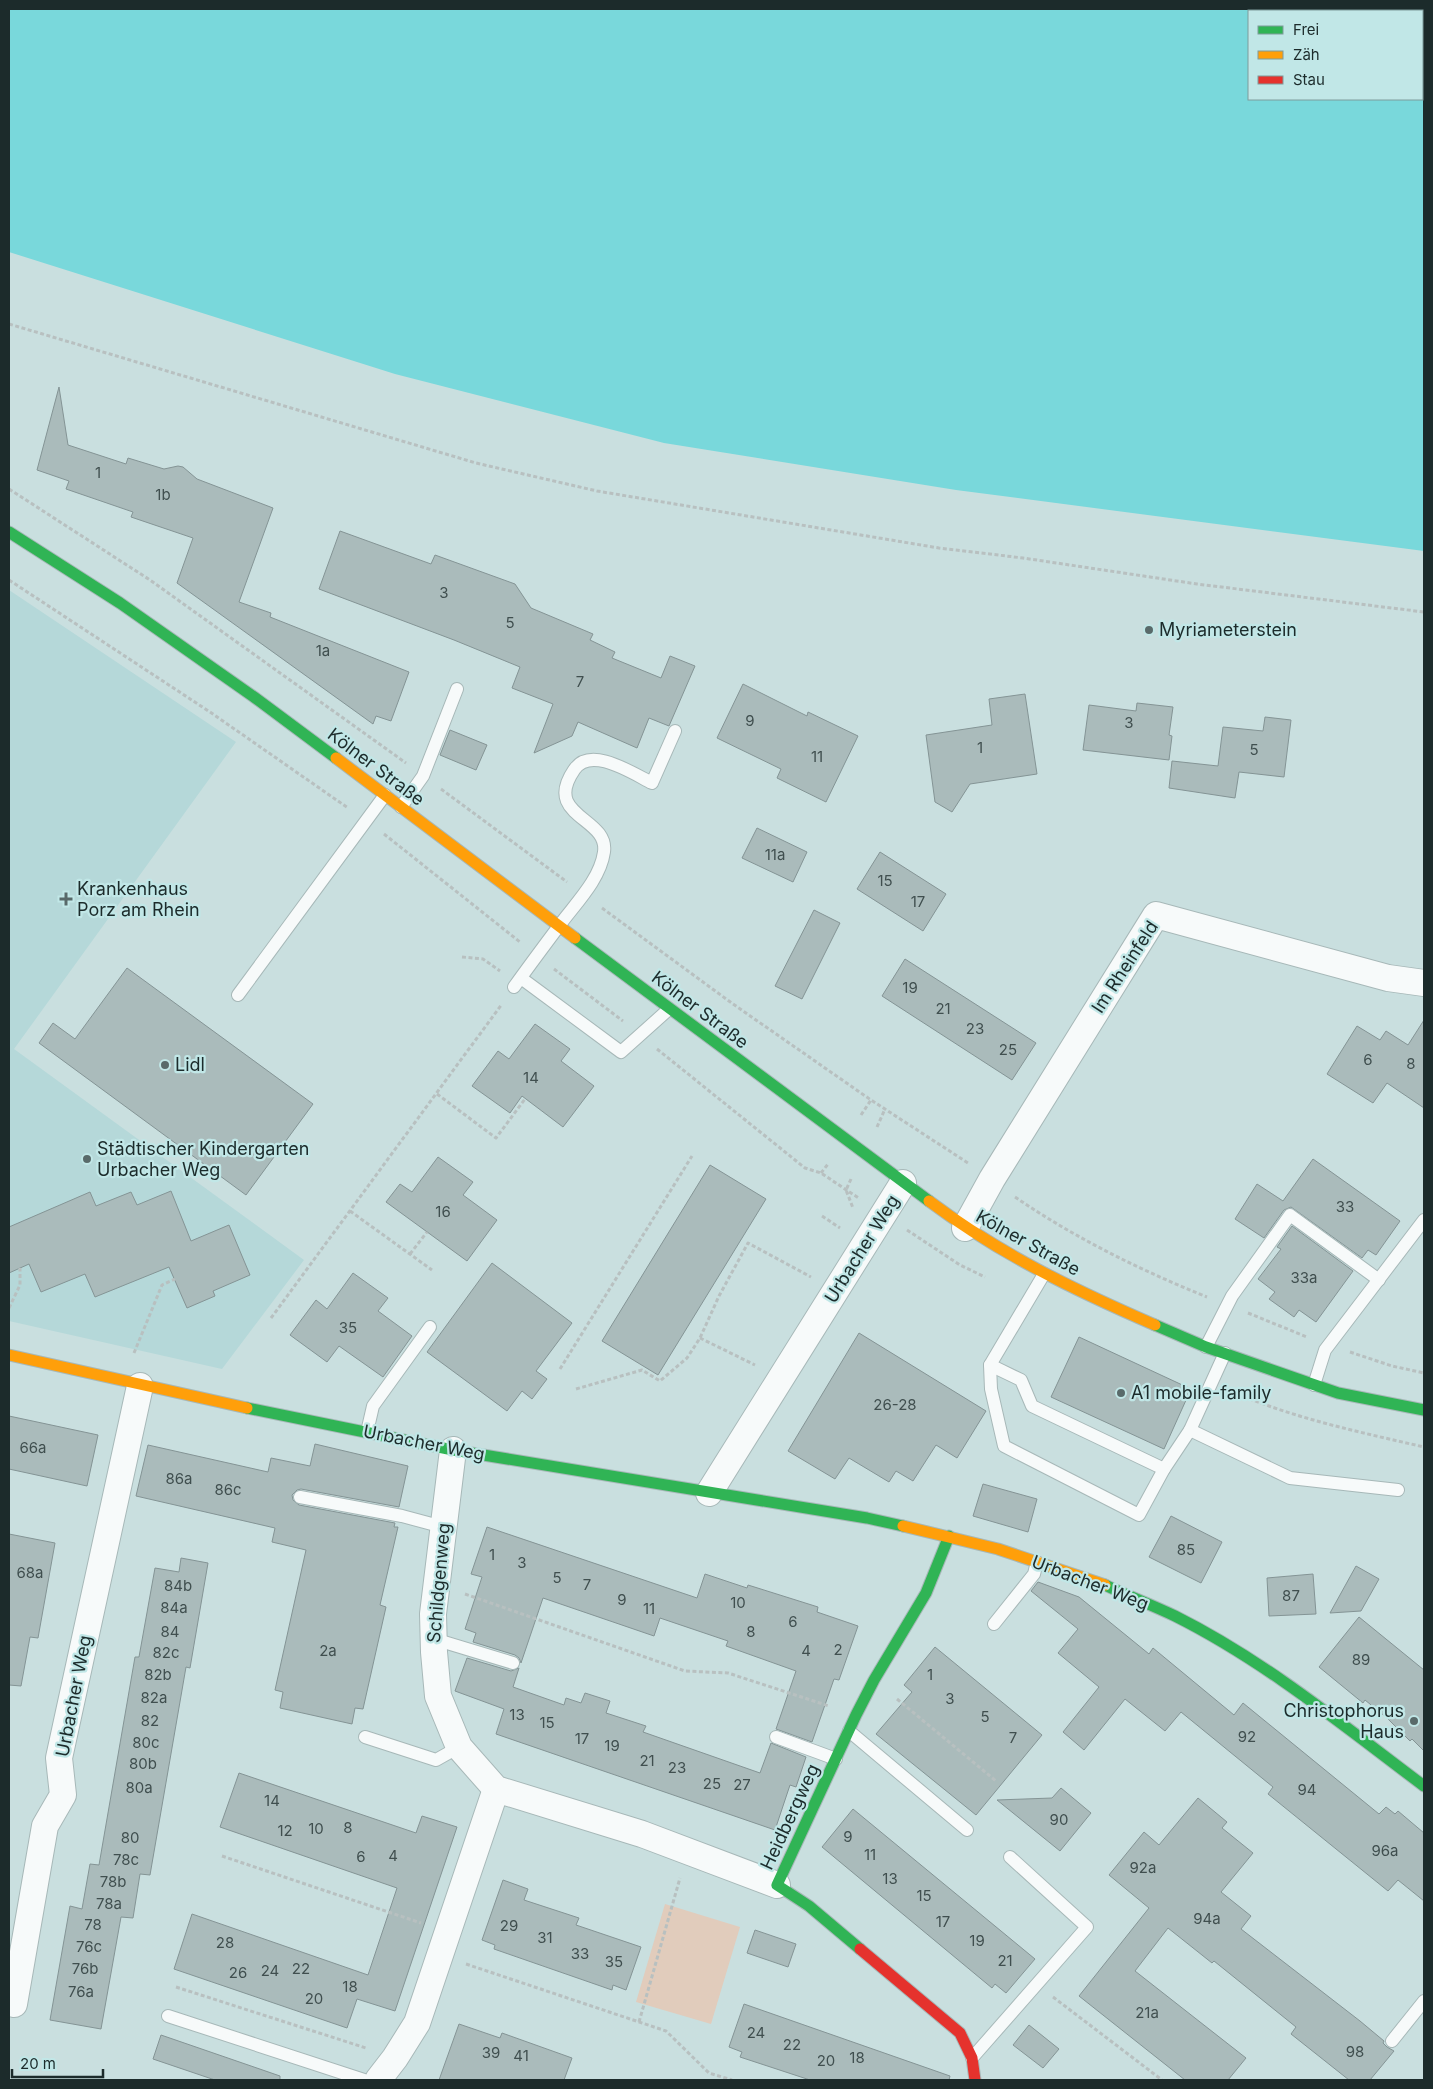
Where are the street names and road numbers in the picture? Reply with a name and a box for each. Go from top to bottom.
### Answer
street label: Kölner Straße [324,723,429,810]
street label: Im Rheinfeld [1087,917,1162,1017]
street label: Kölner Straße [648,966,753,1053]
street label: Urbacher Weg [820,1191,903,1307]
street label: Kölner Straße [973,1205,1084,1280]
street label: Urbacher Weg [362,1420,487,1465]
street label: Schildgenweg [423,1522,454,1644]
street label: Urbacher Weg [1029,1551,1152,1614]
street label: Urbacher Weg [51,1633,96,1758]
street label: Heidbergweg [756,1761,823,1873]

